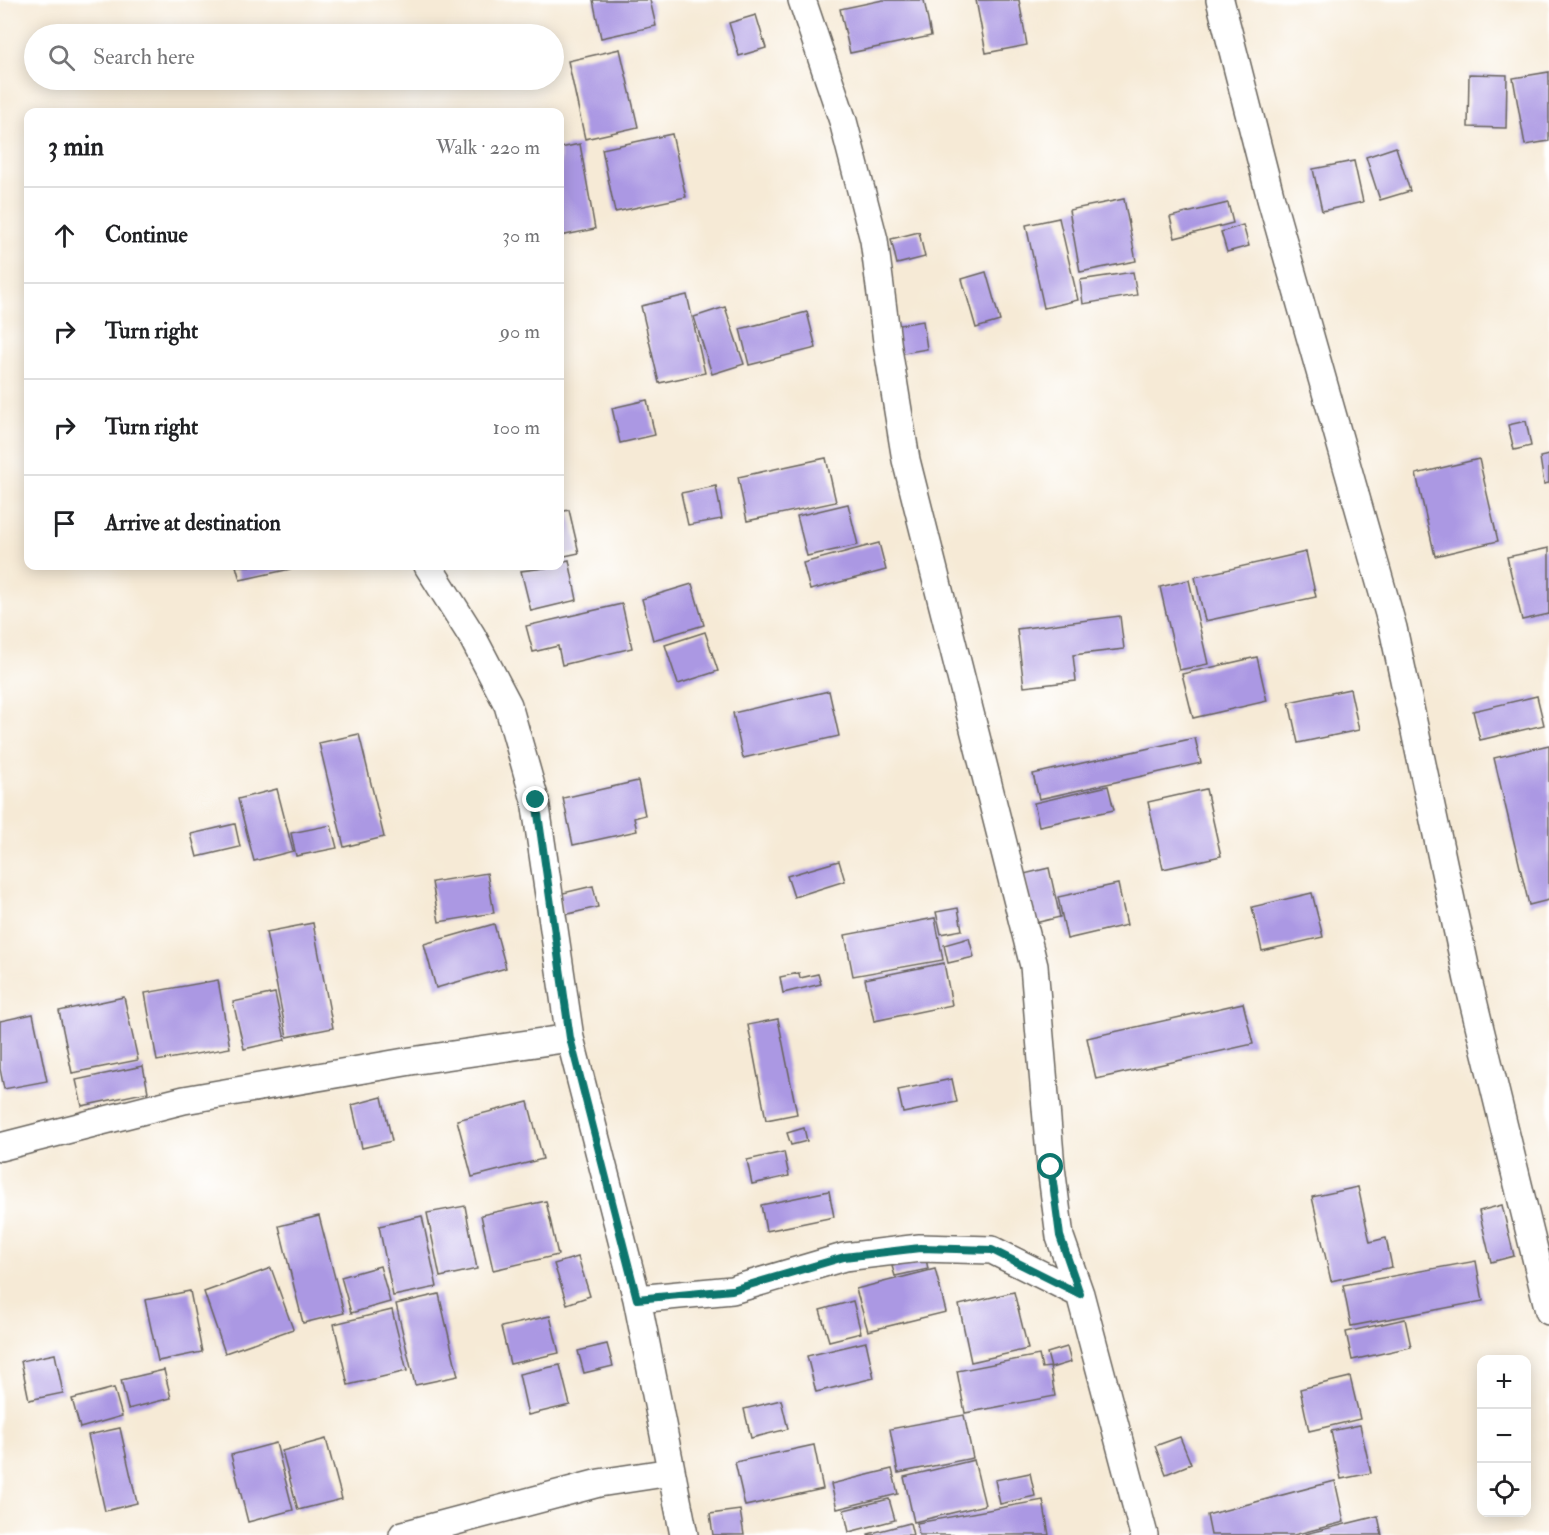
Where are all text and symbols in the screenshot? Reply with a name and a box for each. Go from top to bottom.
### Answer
search box [24,24,564,90]
icon: search [45,41,78,74]
text: Search here [93,43,195,71]
text: 3 min [48,131,104,163]
text: Walk · 220 m [436,135,540,160]
icon: ahead [48,219,81,252]
text: Continue [105,221,188,249]
text: 30 m [502,223,540,248]
icon: right [48,315,81,348]
text: Turn right [105,317,198,345]
text: 90 m [500,319,540,344]
icon: right [48,411,81,444]
text: Turn right [105,413,198,441]
text: 100 m [493,415,540,440]
icon: arrive [48,507,81,540]
text: Arrive at destination [105,509,281,537]
route end [522,786,548,812]
route start [1037,1153,1063,1179]
map controls [1477,1355,1531,1517]
button: + [1477,1355,1531,1409]
button: − [1477,1409,1531,1463]
button: locate [1477,1463,1531,1517]

